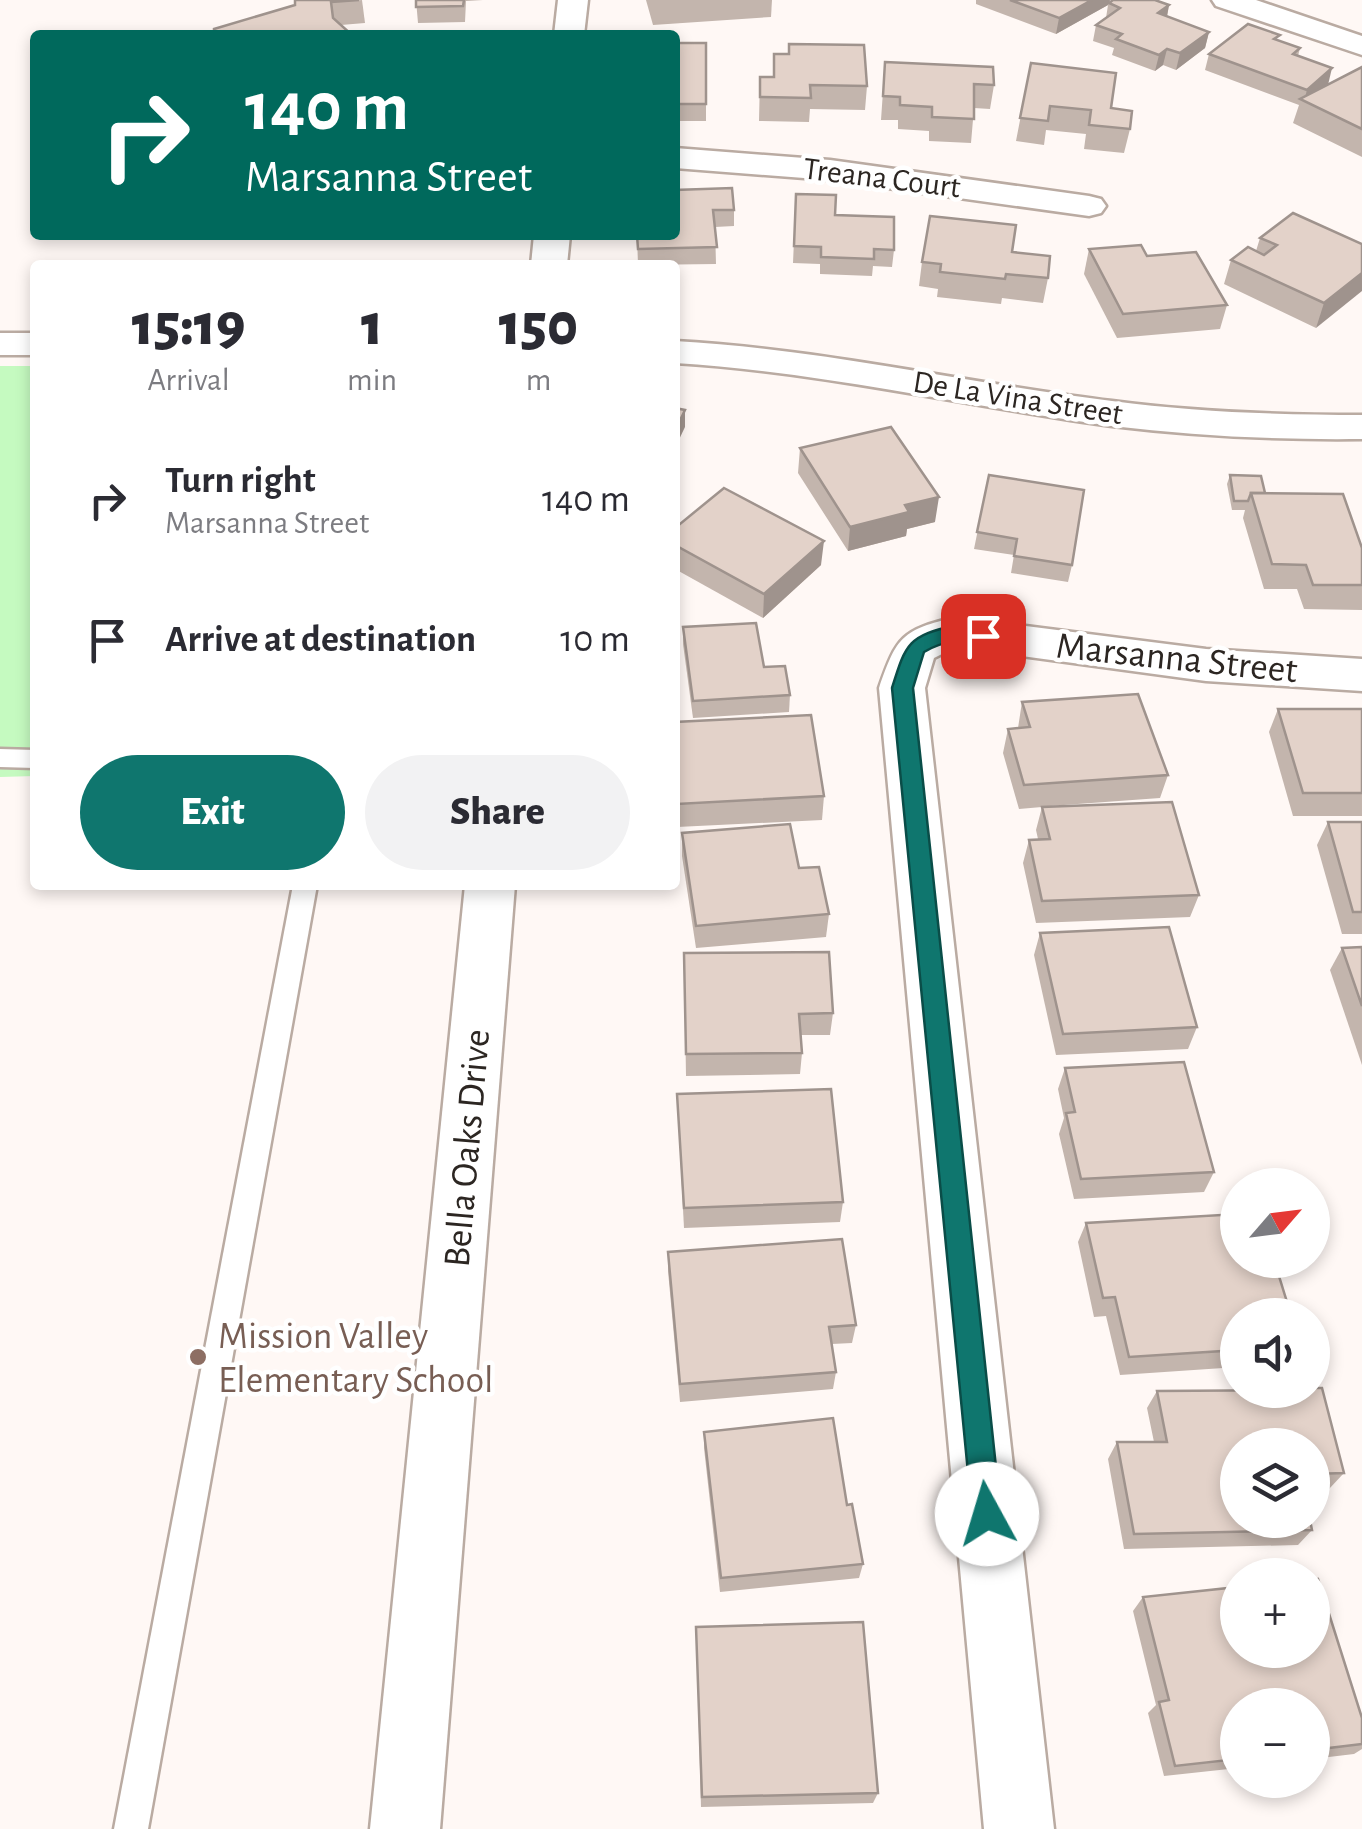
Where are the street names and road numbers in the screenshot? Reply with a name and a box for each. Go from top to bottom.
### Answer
street label: Treana Court [802,152,962,204]
street label: De La Vina Street [911,366,1125,430]
street label: Marsanna Street [1054,627,1299,691]
street label: Bella Oaks Drive [439,1028,497,1269]

